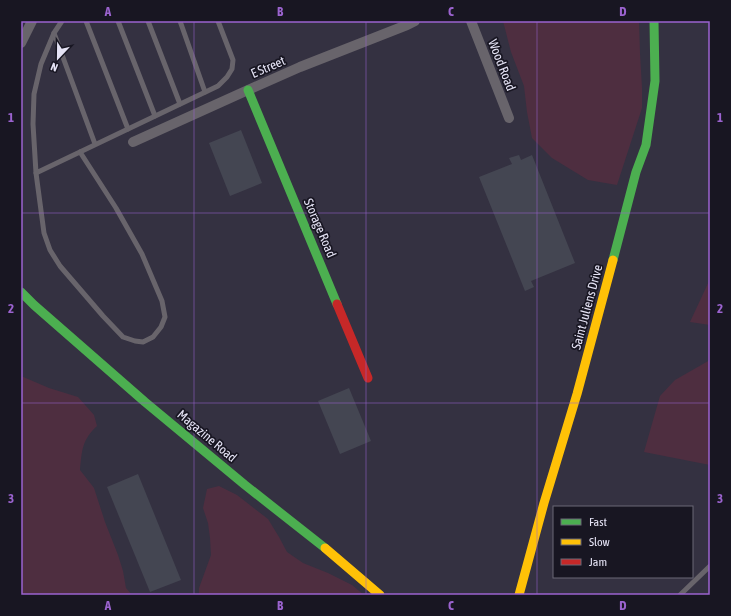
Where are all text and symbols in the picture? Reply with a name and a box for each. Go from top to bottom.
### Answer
text: A [104,4,112,19]
text: B [277,4,284,19]
text: C [448,4,454,19]
text: D [619,4,627,19]
street label: Wood Road [485,37,519,93]
north arrow [38,38,78,78]
street label: E Street [249,53,288,81]
text: N [49,60,60,74]
text: 1 [8,110,14,125]
text: 1 [717,110,723,125]
street label: Storage Road [301,196,339,260]
street label: Saint Juliens Drive [568,263,606,351]
text: 2 [8,301,14,316]
text: 2 [717,301,723,316]
street label: Magazine Road [174,407,240,465]
text: 3 [8,491,14,506]
text: 3 [717,491,723,506]
legend [553,506,693,578]
text: Fast [589,515,607,529]
text: Slow [589,535,610,549]
text: Jam [589,555,607,569]
text: A [104,598,112,613]
text: B [277,598,284,613]
text: C [448,598,454,613]
text: D [619,598,627,613]

